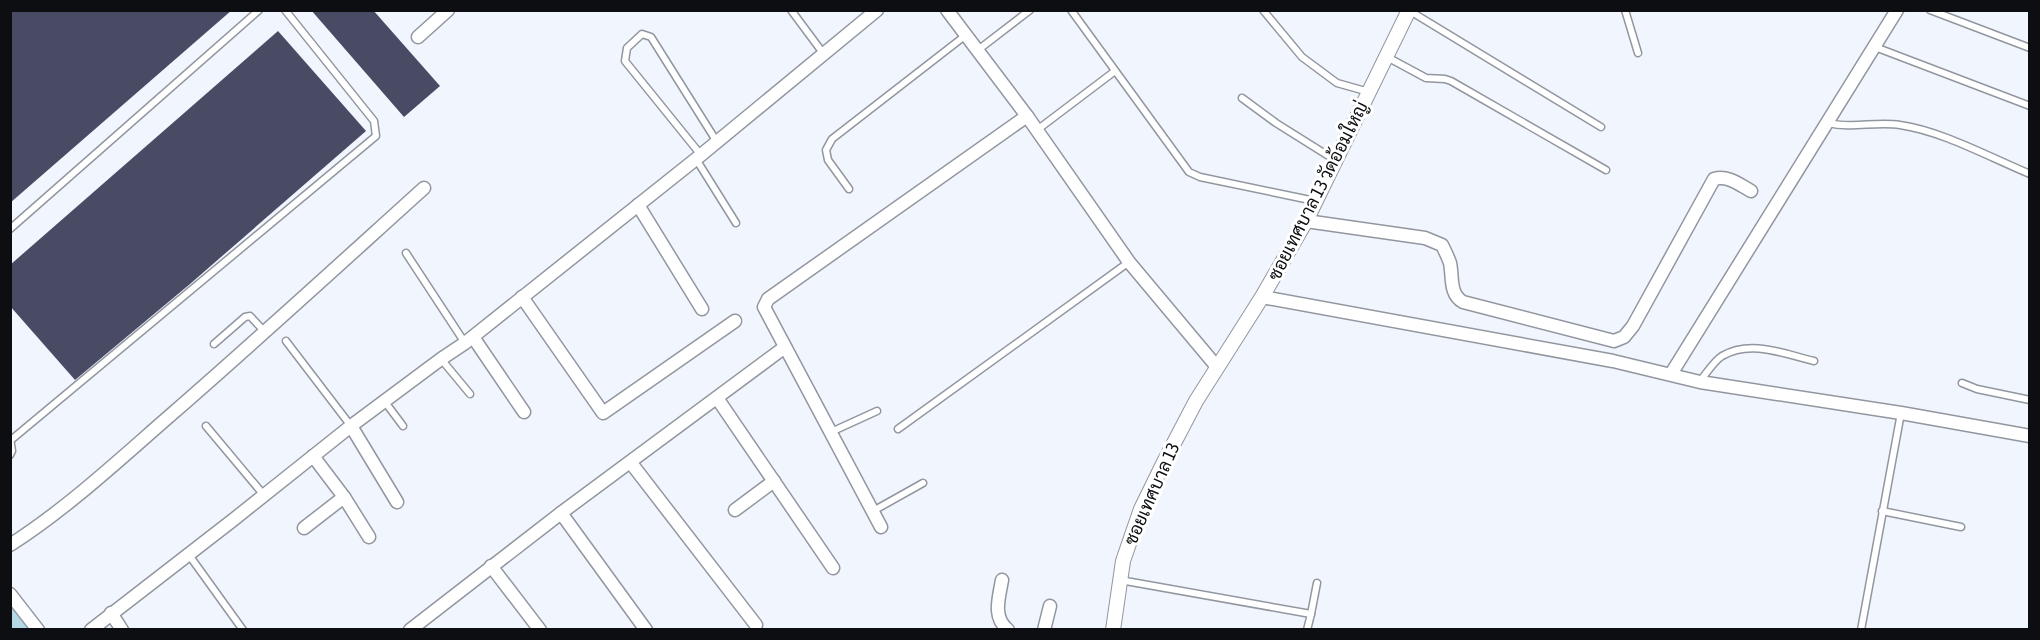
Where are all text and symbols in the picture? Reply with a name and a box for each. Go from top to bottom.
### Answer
street label: ซอยเทศบาล 13 วัดอ้อมใหญ่ [1261,97,1373,284]
street label: ซอยเทศบาล 13 [1120,439,1184,548]

